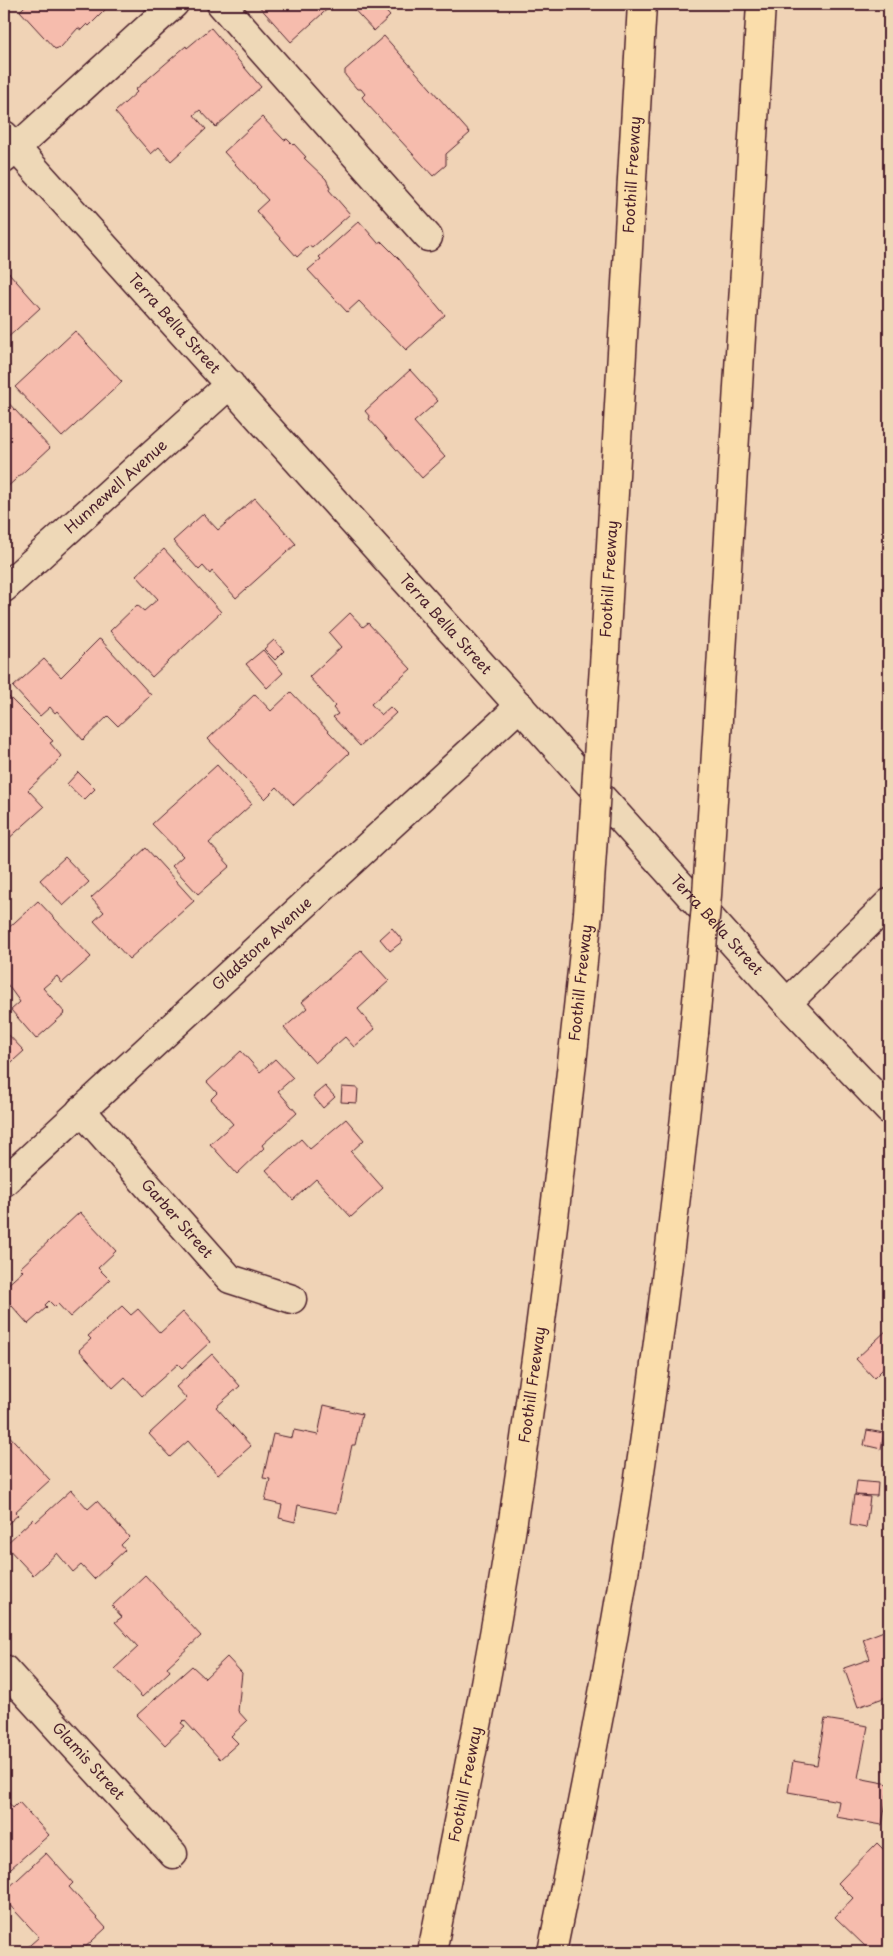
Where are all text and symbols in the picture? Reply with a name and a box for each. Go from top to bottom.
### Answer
street label: Foothill Freeway [616,115,646,234]
street label: Terra Bella Street [123,267,227,378]
street label: Hunnewell Avenue [59,433,172,538]
street label: Foothill Freeway [593,520,622,638]
street label: Terra Bella Street [395,568,498,679]
street label: Terra Bella Street [666,868,770,980]
street label: Gladstone Avenue [206,891,316,995]
street label: Foothill Freeway [562,923,597,1042]
street label: Garber Street [136,1173,220,1263]
street label: Foothill Freeway [511,1325,550,1444]
street label: Glamis Street [48,1716,131,1804]
street label: Foothill Freeway [441,1724,487,1844]

